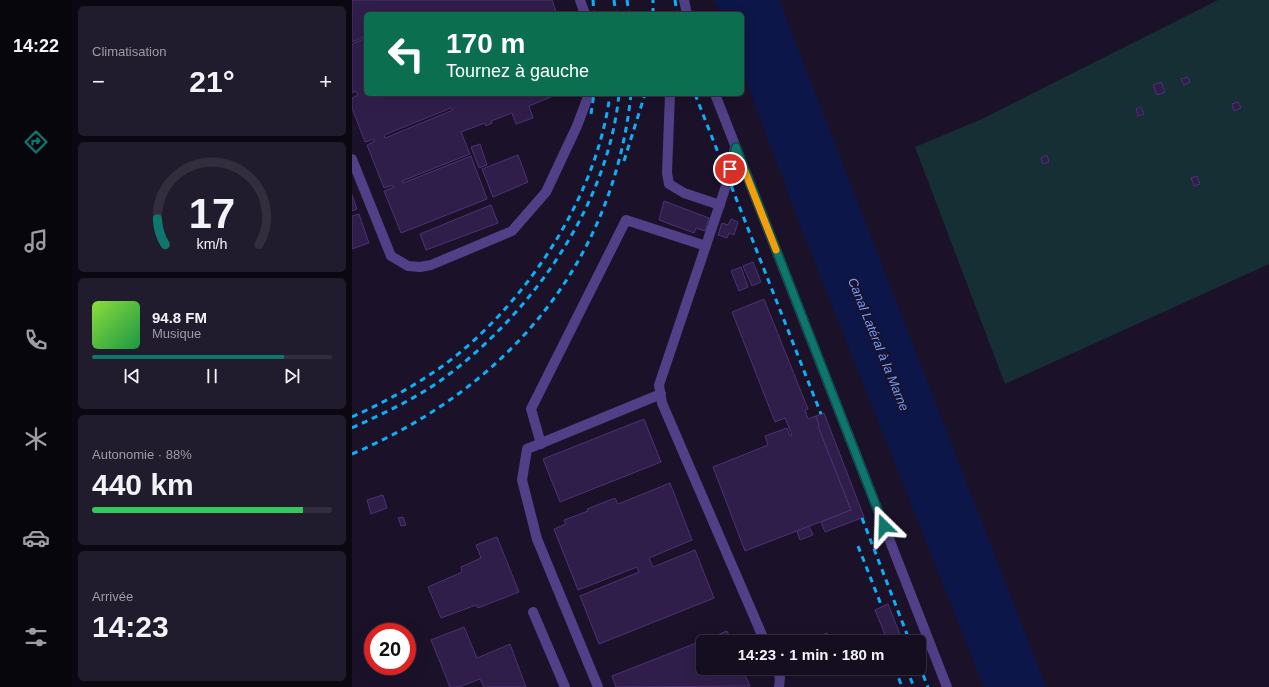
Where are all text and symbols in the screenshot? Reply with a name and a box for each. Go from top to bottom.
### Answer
icon: left [380,28,432,80]
text: 170 m [446,28,525,59]
text: 14:22 [13,36,59,56]
text: Climatisation [92,44,166,59]
text: Tournez à gauche [446,61,589,81]
text: 21° [189,65,235,98]
text: − [92,69,105,94]
text: + [319,69,332,94]
icon: directions [22,128,50,156]
pin [713,152,747,186]
icon: arrive [719,158,741,180]
text: 17 [189,190,235,237]
icon: music [22,227,50,255]
text: km/h [197,236,228,252]
water label: Canal Latéral à la Marne [845,275,912,413]
text: 94.8 FM [152,309,207,326]
icon: phone [22,326,50,354]
text: Musique [152,326,201,341]
icon: previous [121,365,143,387]
icon: pause [201,365,223,387]
icon: next [281,365,303,387]
icon: climate [22,425,50,453]
text: Autonomie · 88% [92,447,192,462]
text: 440 km [92,468,194,501]
position arrow [863,505,905,547]
icon: car [22,524,50,552]
text: Arrivée [92,589,133,604]
text: 14:23 [92,610,169,643]
icon: filters [22,623,50,651]
speed limit sign: 20 [364,623,416,675]
text: 14:23 · 1 min · 180 m [738,646,884,663]

